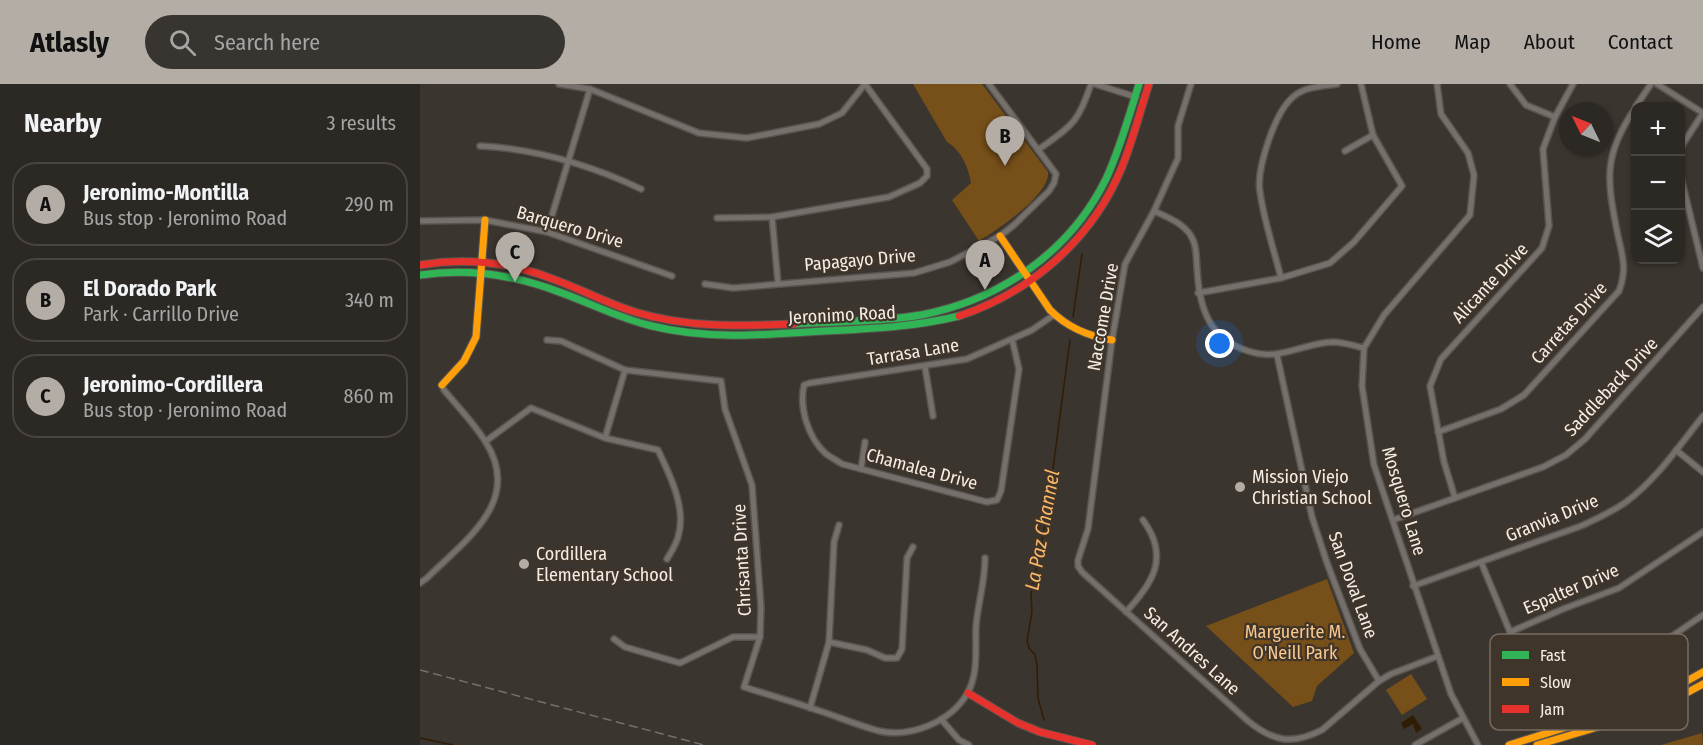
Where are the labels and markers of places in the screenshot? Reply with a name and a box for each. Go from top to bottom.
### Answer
pin: B [986,116,1024,166]
pin: C [496,232,535,282]
pin: A [966,240,1004,290]
place label: Mission Viejo Christian School [1252,466,1372,509]
marker: Mission Viejo Christian School [1233,480,1247,494]
place label: Cordillera Elementary School [536,543,673,586]
marker: Cordillera Elementary School [517,557,531,571]

